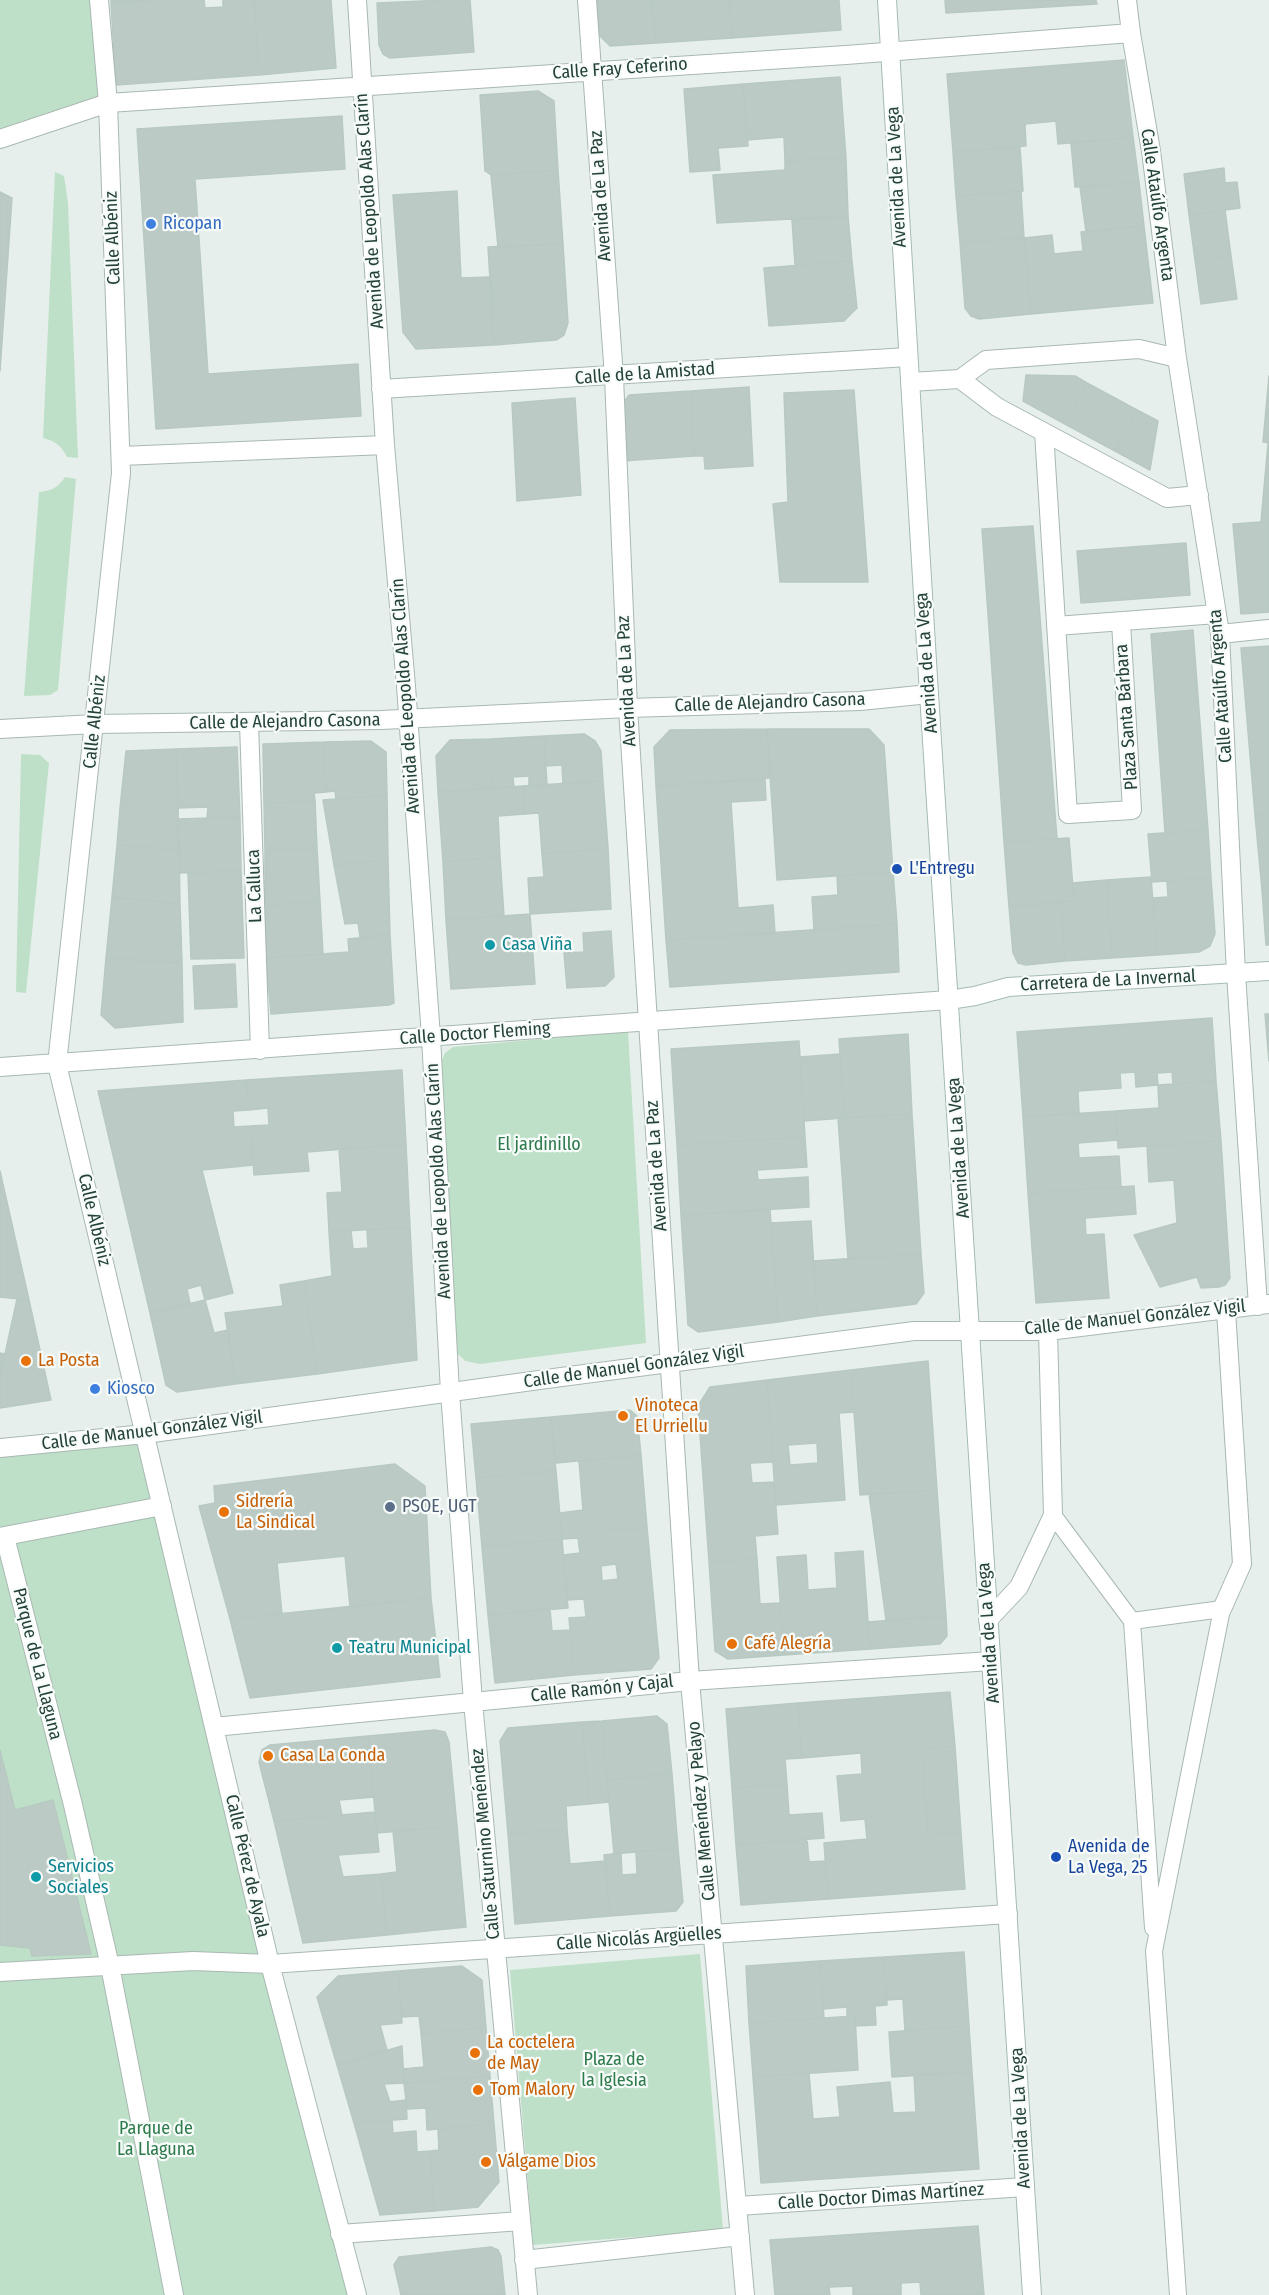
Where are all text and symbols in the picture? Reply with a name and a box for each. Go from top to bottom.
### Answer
street label: Calle Fray Ceferino [552,53,688,85]
street label: Avenida de Leopoldo Alas Clarín [351,92,389,330]
street label: Avenida de La Vega [883,106,911,248]
street label: Calle Ataúlfo Argenta [1136,127,1178,283]
street label: Avenida de La Paz [586,130,616,262]
street label: Calle Albéniz [101,191,125,285]
place label: Ricopan [163,213,222,235]
marker: Ricopan [144,217,158,231]
street label: Calle de la Amistad [574,358,716,390]
street label: Avenida de Leopoldo Alas Clarín [387,577,425,815]
street label: Avenida de La Vega [911,592,943,734]
street label: Calle Ataúlfo Argenta [1205,608,1237,764]
street label: Avenida de La Paz [613,615,641,747]
street label: Plaza Santa Bárbara [1111,643,1143,791]
street label: Calle Albéniz [79,674,111,770]
street label: Calle de Alejandro Casona [674,689,866,717]
street label: Calle de Alejandro Casona [189,710,381,734]
street label: La Calluca [243,849,267,923]
place label: L'Entregu [909,858,975,880]
marker: L'Entregu [890,862,904,876]
place label: Casa Viña [502,934,572,956]
marker: Casa Viña [483,938,497,952]
street label: Carretera de La Invernal [1020,966,1196,996]
street label: Calle Doctor Fleming [399,1018,551,1050]
street label: Avenida de Leopoldo Alas Clarín [422,1062,456,1300]
street label: Avenida de La Vega [943,1077,975,1219]
street label: Avenida de La Paz [642,1100,672,1232]
park label: El jardinillo [497,1134,581,1156]
street label: Calle Albéniz [73,1172,115,1268]
street label: Calle de Manuel González Vigil [1023,1296,1247,1340]
street label: Calle de Manuel González Vigil [522,1341,746,1393]
place label: La Posta [38,1350,100,1372]
marker: La Posta [19,1354,33,1368]
place label: Kiosco [107,1378,155,1400]
marker: Kiosco [88,1382,102,1396]
place label: Vinoteca El Urriellu [635,1395,708,1438]
street label: Calle de Manuel González Vigil [40,1407,264,1455]
marker: Vinoteca El Urriellu [616,1409,630,1423]
place label: Sidrería La Sindical [236,1491,315,1534]
place label: PSOE, UGT [402,1496,477,1518]
marker: PSOE, UGT [383,1500,397,1514]
marker: Sidrería La Sindical [217,1505,231,1519]
street label: Avenida de La Vega [973,1562,1005,1704]
street label: Parque de La Llaguna [8,1586,66,1742]
place label: Café Alegría [744,1633,831,1655]
place label: Teatru Municipal [349,1637,471,1659]
marker: Café Alegría [725,1637,739,1651]
marker: Teatru Municipal [330,1641,344,1655]
street label: Calle Ramón y Cajal [530,1671,674,1707]
street label: Calle Menéndez y Pelayo [683,1720,721,1902]
place label: Casa La Conda [280,1745,385,1767]
street label: Calle Saturnino Menéndez [467,1748,505,1940]
marker: Casa La Conda [261,1749,275,1763]
street label: Calle Pérez de Ayala [220,1792,274,1940]
place label: Avenida de La Vega, 25 [1068,1836,1150,1878]
marker: Avenida de La Vega, 25 [1049,1850,1063,1864]
place label: Servicios Sociales [48,1856,114,1898]
marker: Servicios Sociales [29,1870,43,1884]
street label: Calle Nicolás Argüelles [556,1922,722,1956]
place label: La coctelera de May [487,2032,575,2074]
marker: La coctelera de May [468,2046,482,2060]
street label: Avenida de La Vega [1007,2047,1035,2189]
park label: Plaza de la Iglesia [581,2049,647,2092]
place label: Tom Malory [490,2079,575,2101]
marker: Tom Malory [471,2083,485,2097]
park label: Parque de La Llaguna [117,2118,195,2160]
place label: Válgame Dios [498,2151,596,2173]
marker: Válgame Dios [479,2155,493,2169]
street label: Calle Doctor Dimas Martínez [777,2179,985,2215]

